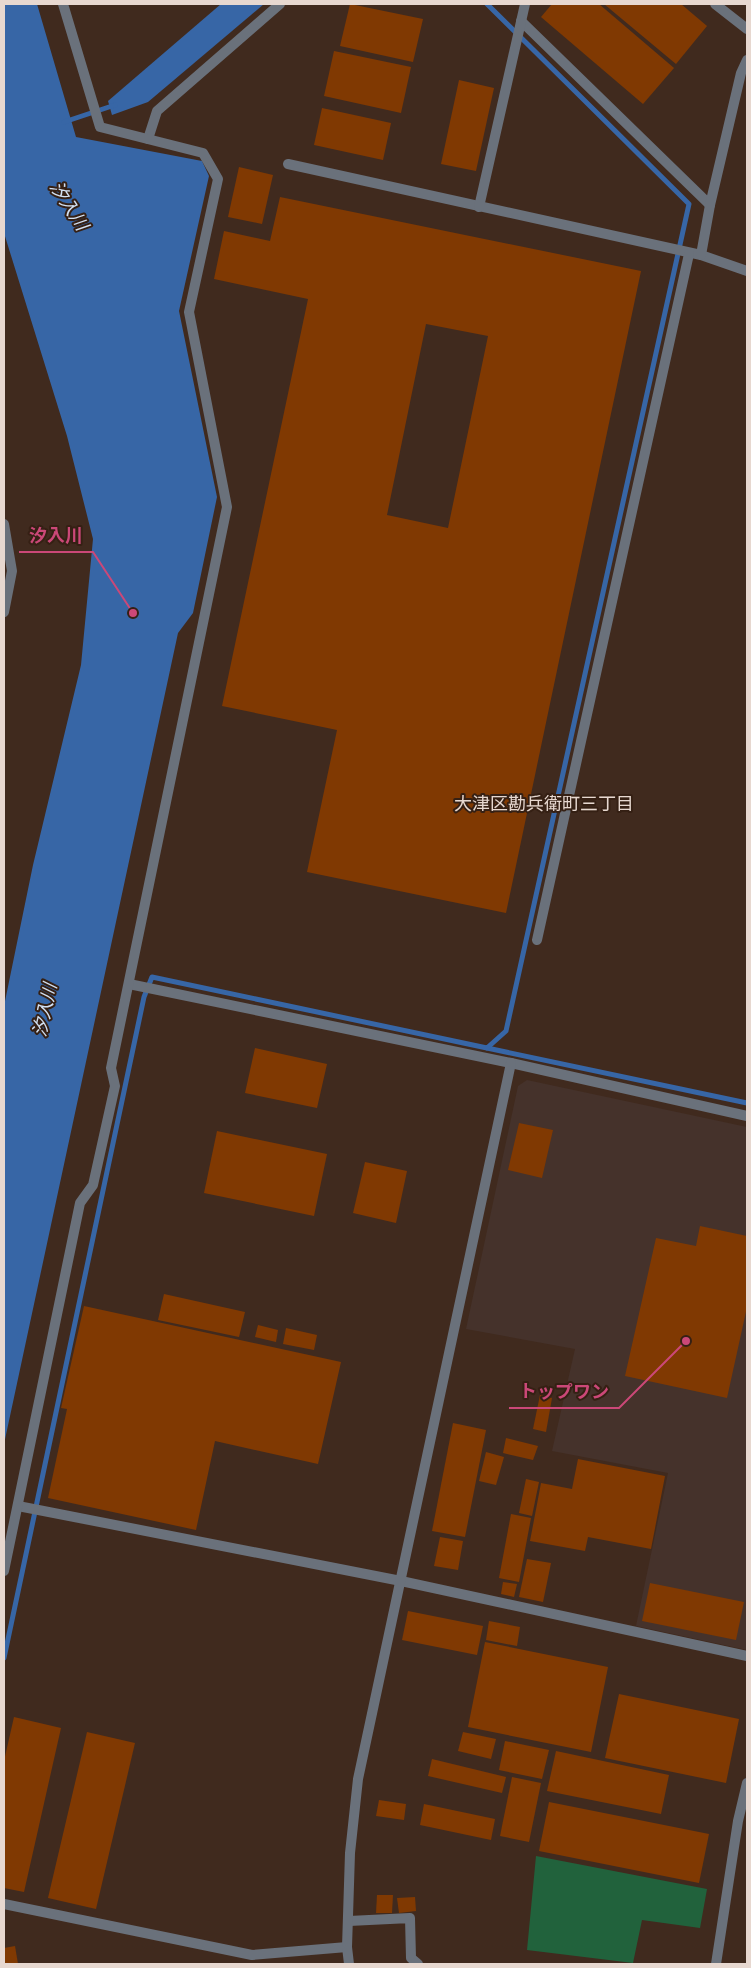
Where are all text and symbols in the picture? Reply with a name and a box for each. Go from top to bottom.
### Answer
water label: 汐入川 [46,177,95,236]
callout: 汐入川 [19,519,93,552]
text: 汐入川 [29,524,83,546]
district label: 大津区勘兵衛町三丁目 [454,792,634,814]
water label: 汐入川 [28,979,61,1038]
callout: トップワン [509,1375,619,1408]
text: トップワン [519,1380,609,1402]

